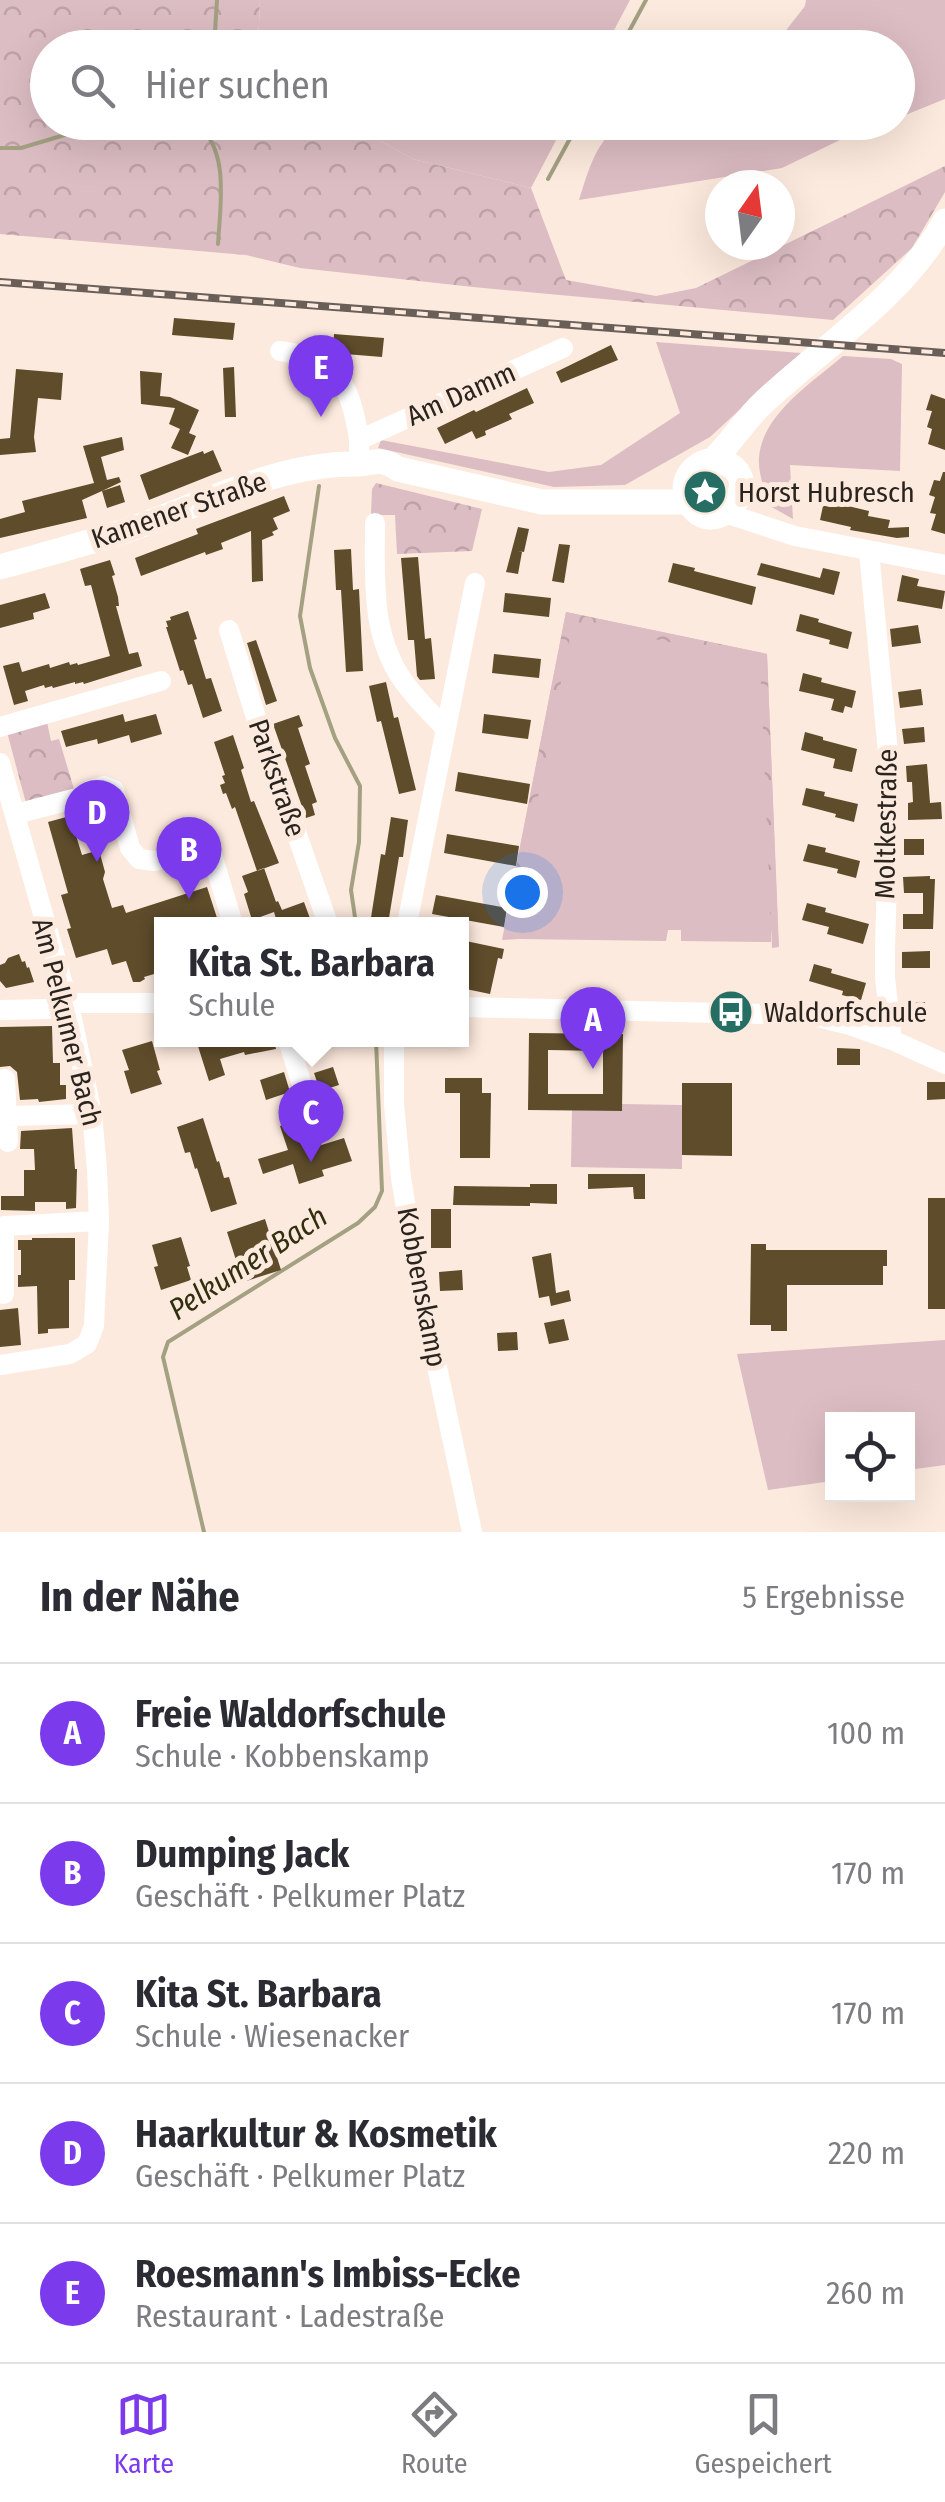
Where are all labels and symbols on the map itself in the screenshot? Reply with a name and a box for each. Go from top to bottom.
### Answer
north arrow [705,170,795,260]
pin: E [288,334,354,417]
street label: Am Damm [401,355,521,433]
street label: Kamener Straße [87,465,271,555]
place icon: Horst Hubresch [682,469,728,515]
place label: Horst Hubresch [738,476,915,509]
street label: Parkstraße [242,715,312,841]
street label: Moltkestraße [868,749,904,899]
pin: D [64,780,130,862]
pin: B [156,816,222,899]
your location [497,867,548,918]
street label: Am Pelkumer Bach [25,915,109,1129]
pin: A [560,986,626,1069]
bus stop icon: Waldorfschule [708,989,754,1035]
place label: Waldorfschule [764,996,927,1029]
pin: C [278,1080,344,1162]
water label: Pelkumer Bach [162,1198,334,1328]
street label: Kobbenskamp [390,1204,454,1370]

